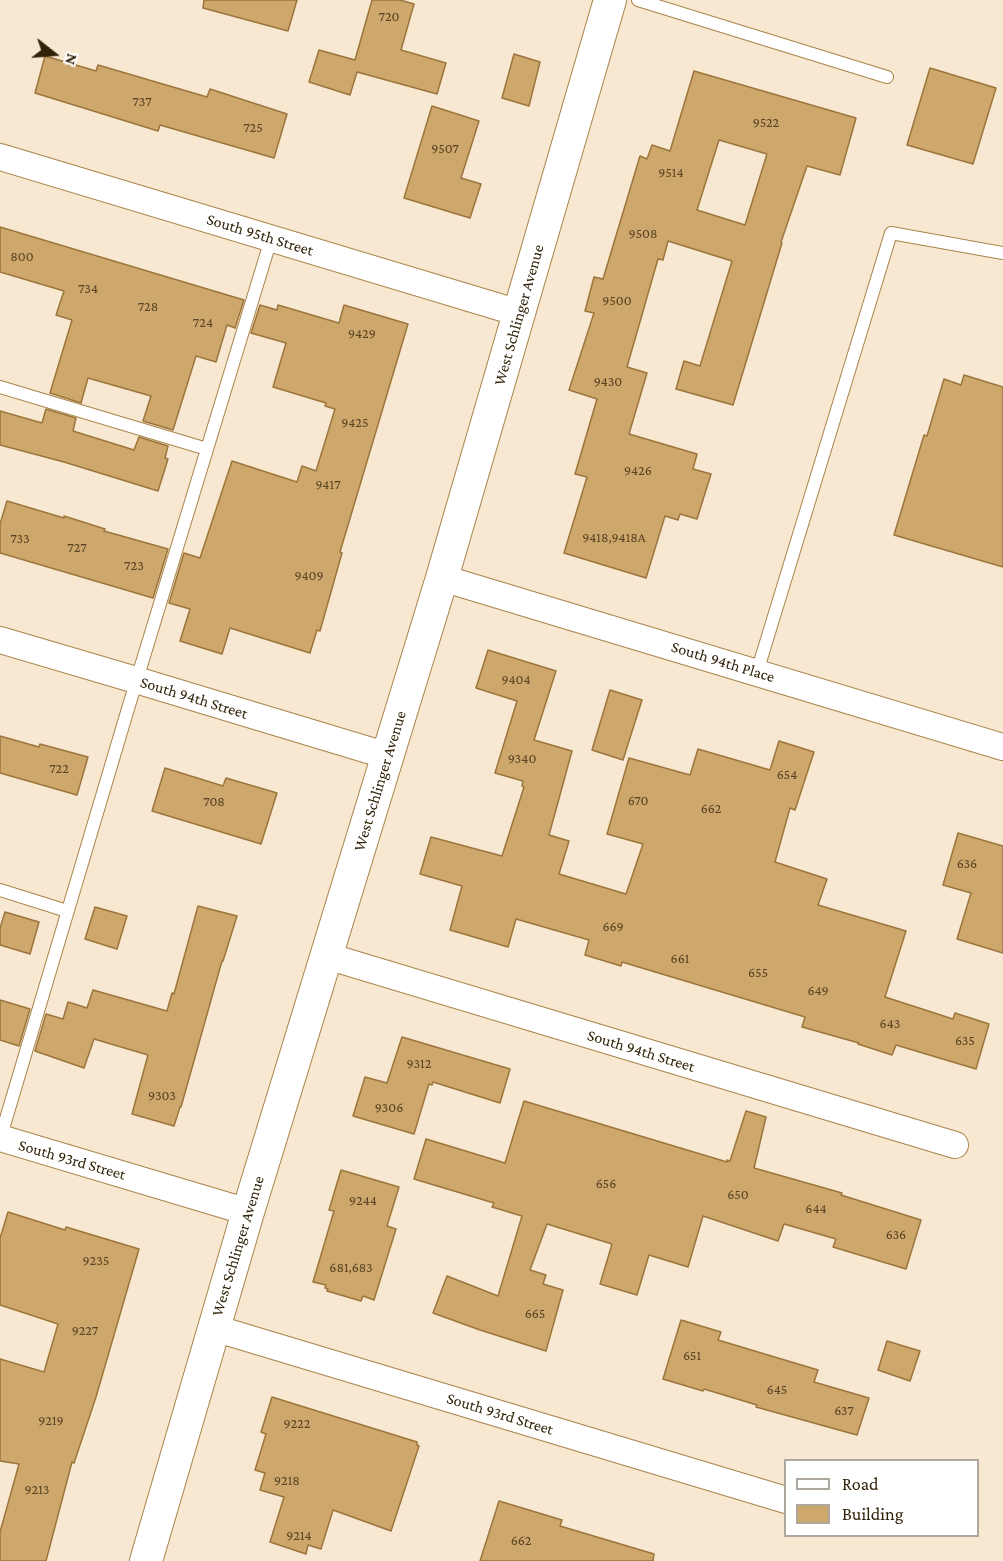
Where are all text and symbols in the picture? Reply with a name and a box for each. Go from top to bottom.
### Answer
house number: 720 [378,9,400,25]
north arrow [24,24,84,84]
text: N [62,52,81,67]
house number: 737 [132,94,152,110]
house number: 9522 [753,115,779,131]
house number: 725 [243,120,263,136]
house number: 9507 [431,141,459,157]
house number: 9514 [658,165,684,181]
street label: South 95th Street [204,210,316,260]
house number: 9508 [628,226,658,242]
street label: West Schlinger Avenue [490,242,548,388]
house number: 800 [10,249,34,265]
house number: 734 [78,281,98,297]
house number: 9500 [602,293,632,309]
house number: 728 [138,299,158,315]
house number: 724 [193,315,213,331]
house number: 9429 [348,326,376,342]
house number: 9430 [594,374,622,390]
house number: 9425 [341,415,369,431]
house number: 9426 [624,463,652,479]
house number: 9417 [315,477,341,493]
house number: 9418,9418A [582,530,646,546]
house number: 733 [10,531,30,547]
house number: 727 [67,540,87,556]
house number: 723 [124,558,144,574]
house number: 9409 [294,568,324,584]
street label: South 94th Place [669,637,777,687]
house number: 9404 [501,672,531,688]
street label: South 94th Street [138,673,250,723]
street label: West Schlinger Avenue [350,709,410,853]
house number: 9340 [508,751,536,767]
house number: 722 [49,761,69,777]
house number: 654 [777,767,797,783]
house number: 670 [628,793,648,809]
house number: 708 [203,794,225,810]
house number: 662 [701,801,721,817]
house number: 636 [957,856,977,872]
house number: 669 [603,919,623,935]
house number: 661 [671,951,689,967]
house number: 655 [748,965,768,981]
house number: 649 [807,983,829,999]
house number: 643 [880,1016,900,1032]
street label: South 94th Street [585,1026,697,1076]
house number: 635 [955,1033,975,1049]
house number: 9312 [407,1056,431,1072]
house number: 9303 [148,1088,176,1104]
house number: 9306 [375,1100,403,1116]
street label: South 93rd Street [16,1136,128,1184]
street label: West Schlinger Avenue [208,1174,268,1318]
house number: 656 [596,1176,616,1192]
house number: 650 [727,1187,749,1203]
house number: 9244 [349,1193,377,1209]
house number: 644 [805,1201,827,1217]
house number: 636 [886,1227,906,1243]
house number: 9235 [83,1253,109,1269]
house number: 681,683 [329,1260,373,1276]
house number: 665 [525,1306,545,1322]
house number: 9227 [72,1323,98,1339]
house number: 651 [683,1348,701,1364]
house number: 645 [767,1382,787,1398]
street label: South 93rd Street [444,1389,556,1439]
house number: 637 [834,1403,854,1419]
house number: 9219 [38,1413,64,1429]
house number: 9222 [284,1416,310,1432]
legend [784,1459,979,1537]
house number: 9218 [274,1473,300,1489]
text: Road [842,1474,879,1494]
house number: 9213 [25,1482,49,1498]
text: Building [842,1504,903,1524]
house number: 9214 [286,1528,312,1544]
house number: 662 [511,1533,531,1549]

